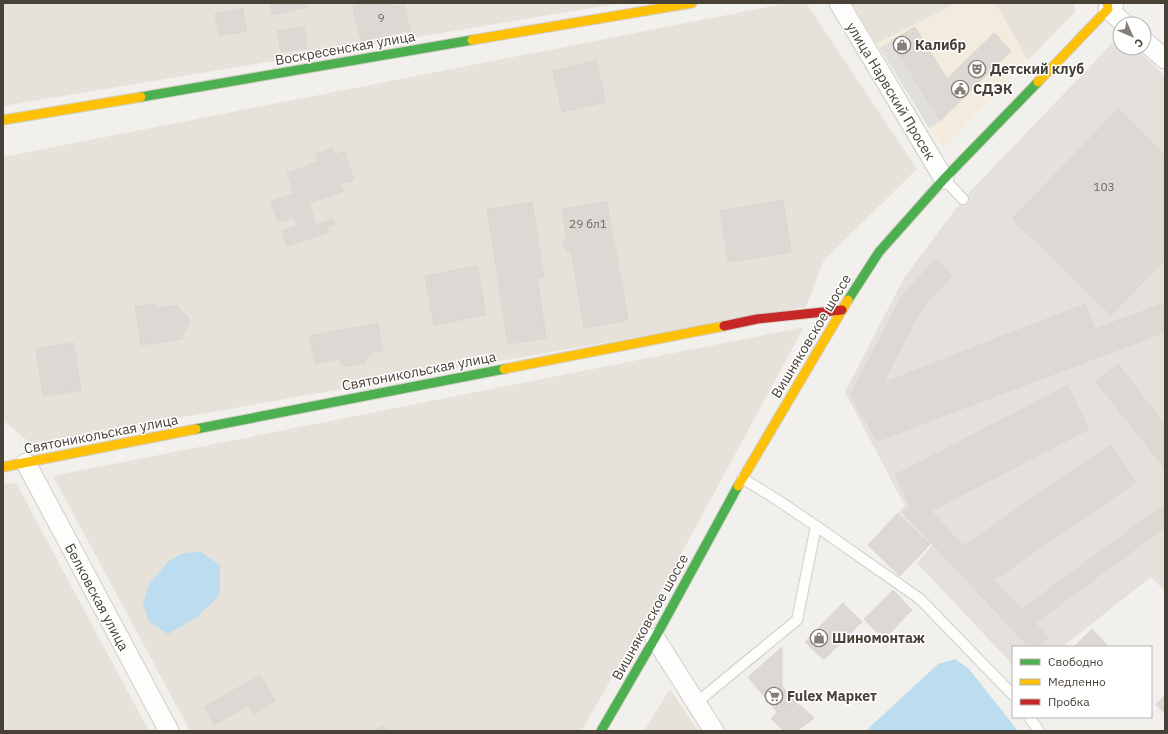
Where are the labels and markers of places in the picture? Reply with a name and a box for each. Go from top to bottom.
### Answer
shop icon: Калибр [892,35,912,55]
place label: Калибр [915,36,966,54]
theatre icon: Детский клуб [967,59,987,79]
place label: Детский клуб [990,60,1084,78]
public building icon: СДЭК [950,79,970,99]
place label: СДЭК [973,80,1012,98]
shop icon: Шиномонтаж [809,628,829,648]
place label: Шиномонтаж [832,629,925,647]
supermarket icon: Fulex Маркет [764,686,784,706]
place label: Fulex Маркет [787,687,877,705]

